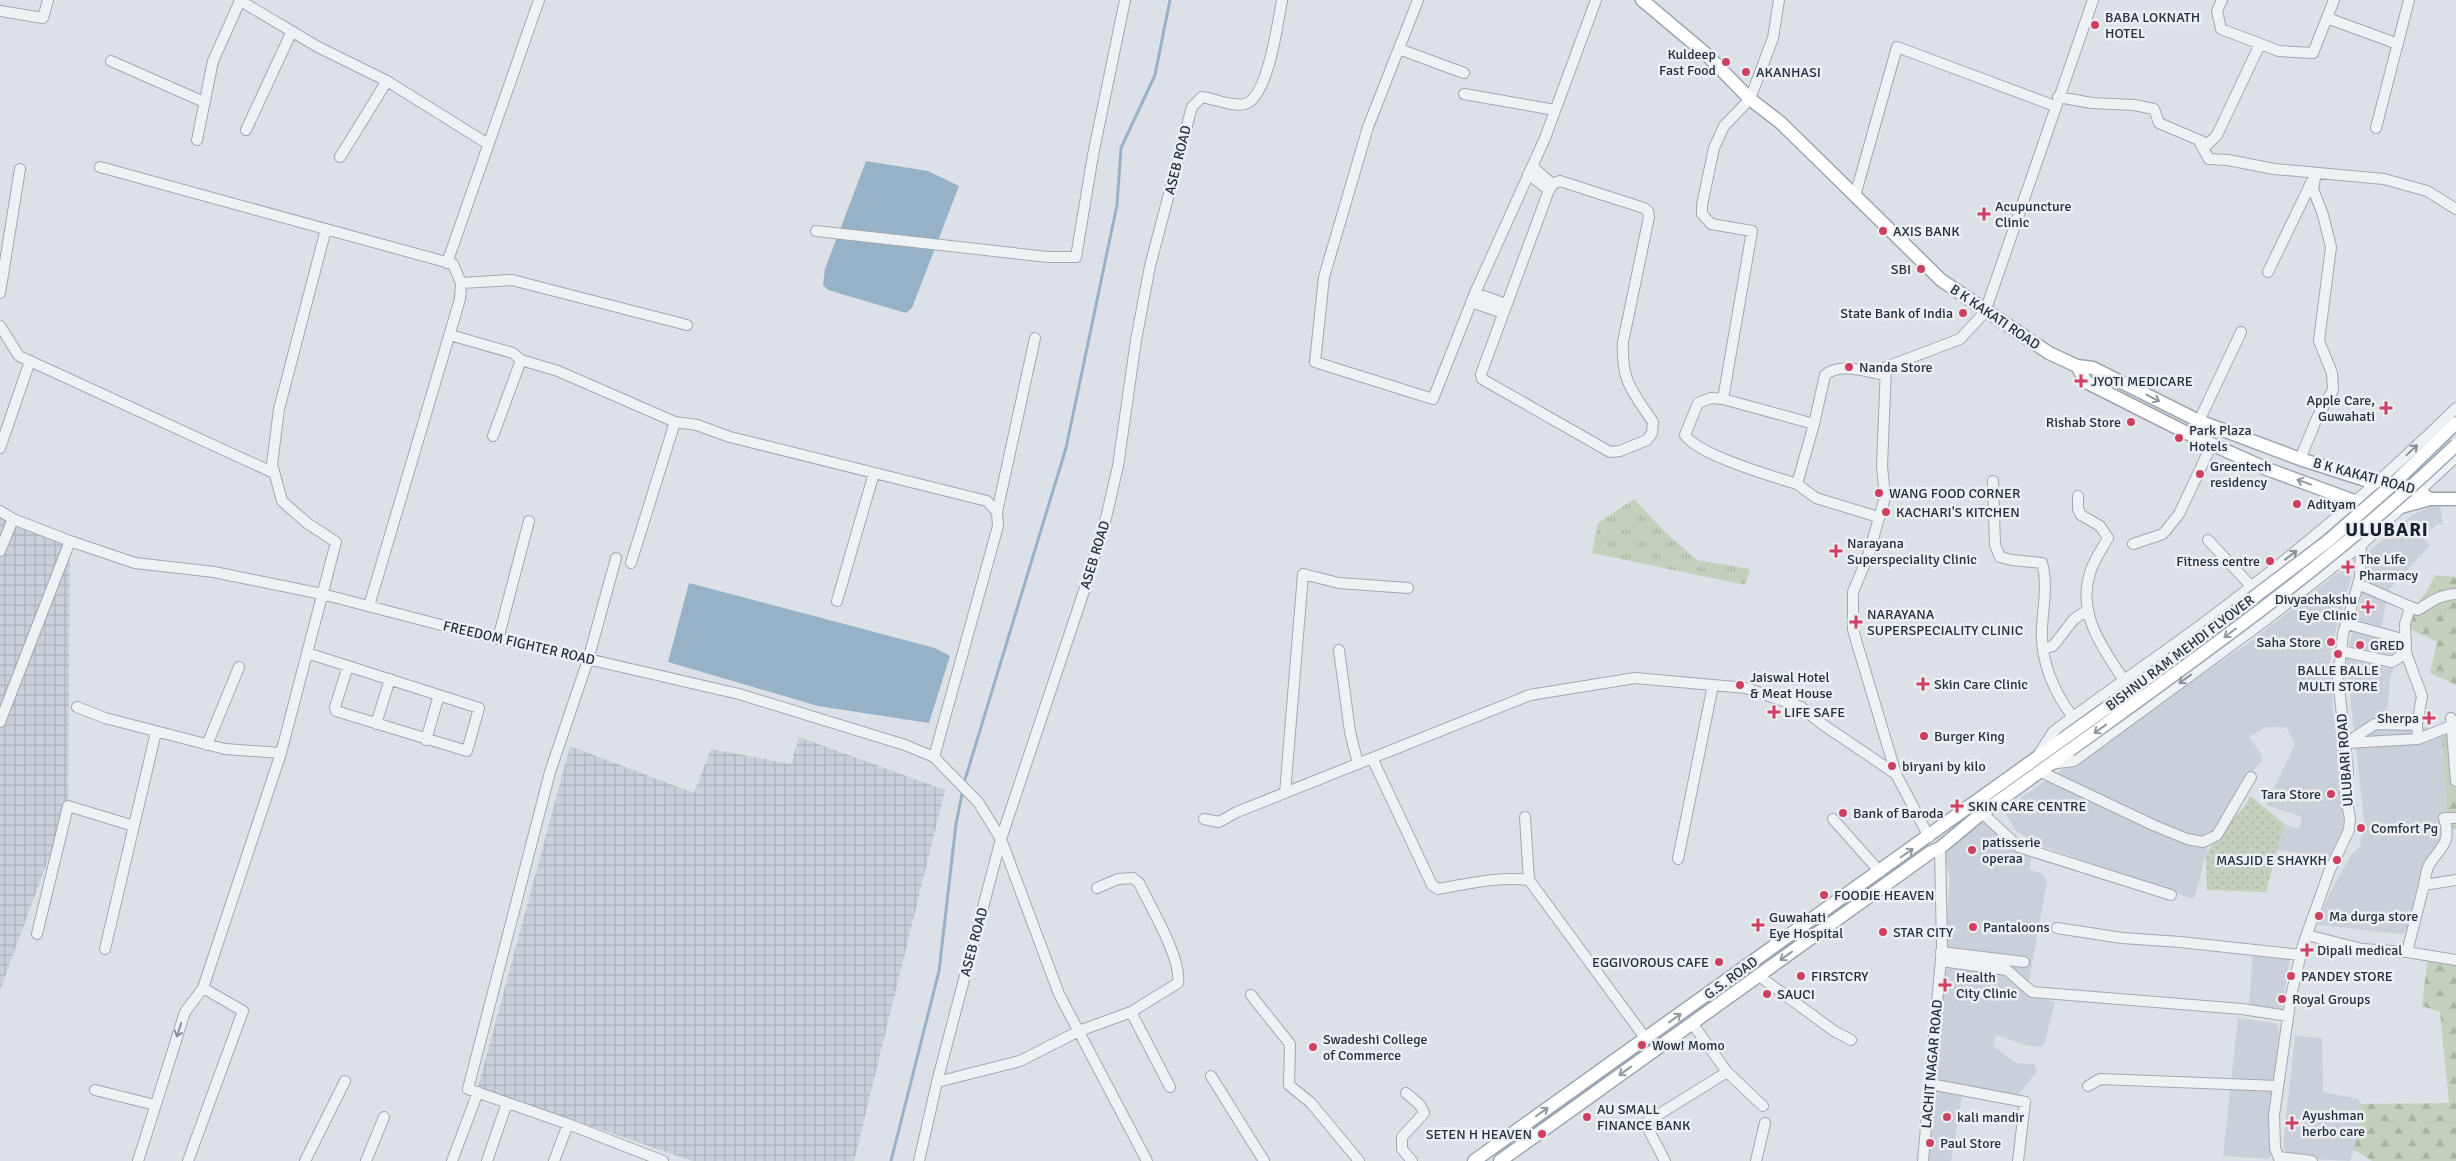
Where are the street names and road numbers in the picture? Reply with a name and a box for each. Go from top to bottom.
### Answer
street label: ASEB ROAD [1161,124,1195,196]
street label: B K KAKATI ROAD [1947,281,2043,353]
street label: B K KAKATI ROAD [2311,454,2417,498]
street label: ASEB ROAD [1077,519,1113,591]
street label: BISHNU RAM MEHDI FLYOVER [2102,592,2258,714]
street label: FREEDOM FIGHTER ROAD [441,617,597,669]
street label: ULUBARI ROAD [2333,713,2357,807]
street label: ASEB ROAD [957,906,991,978]
street label: G.S. ROAD [1701,953,1761,1003]
street label: LACHIT NAGAR ROAD [1918,999,1946,1129]

